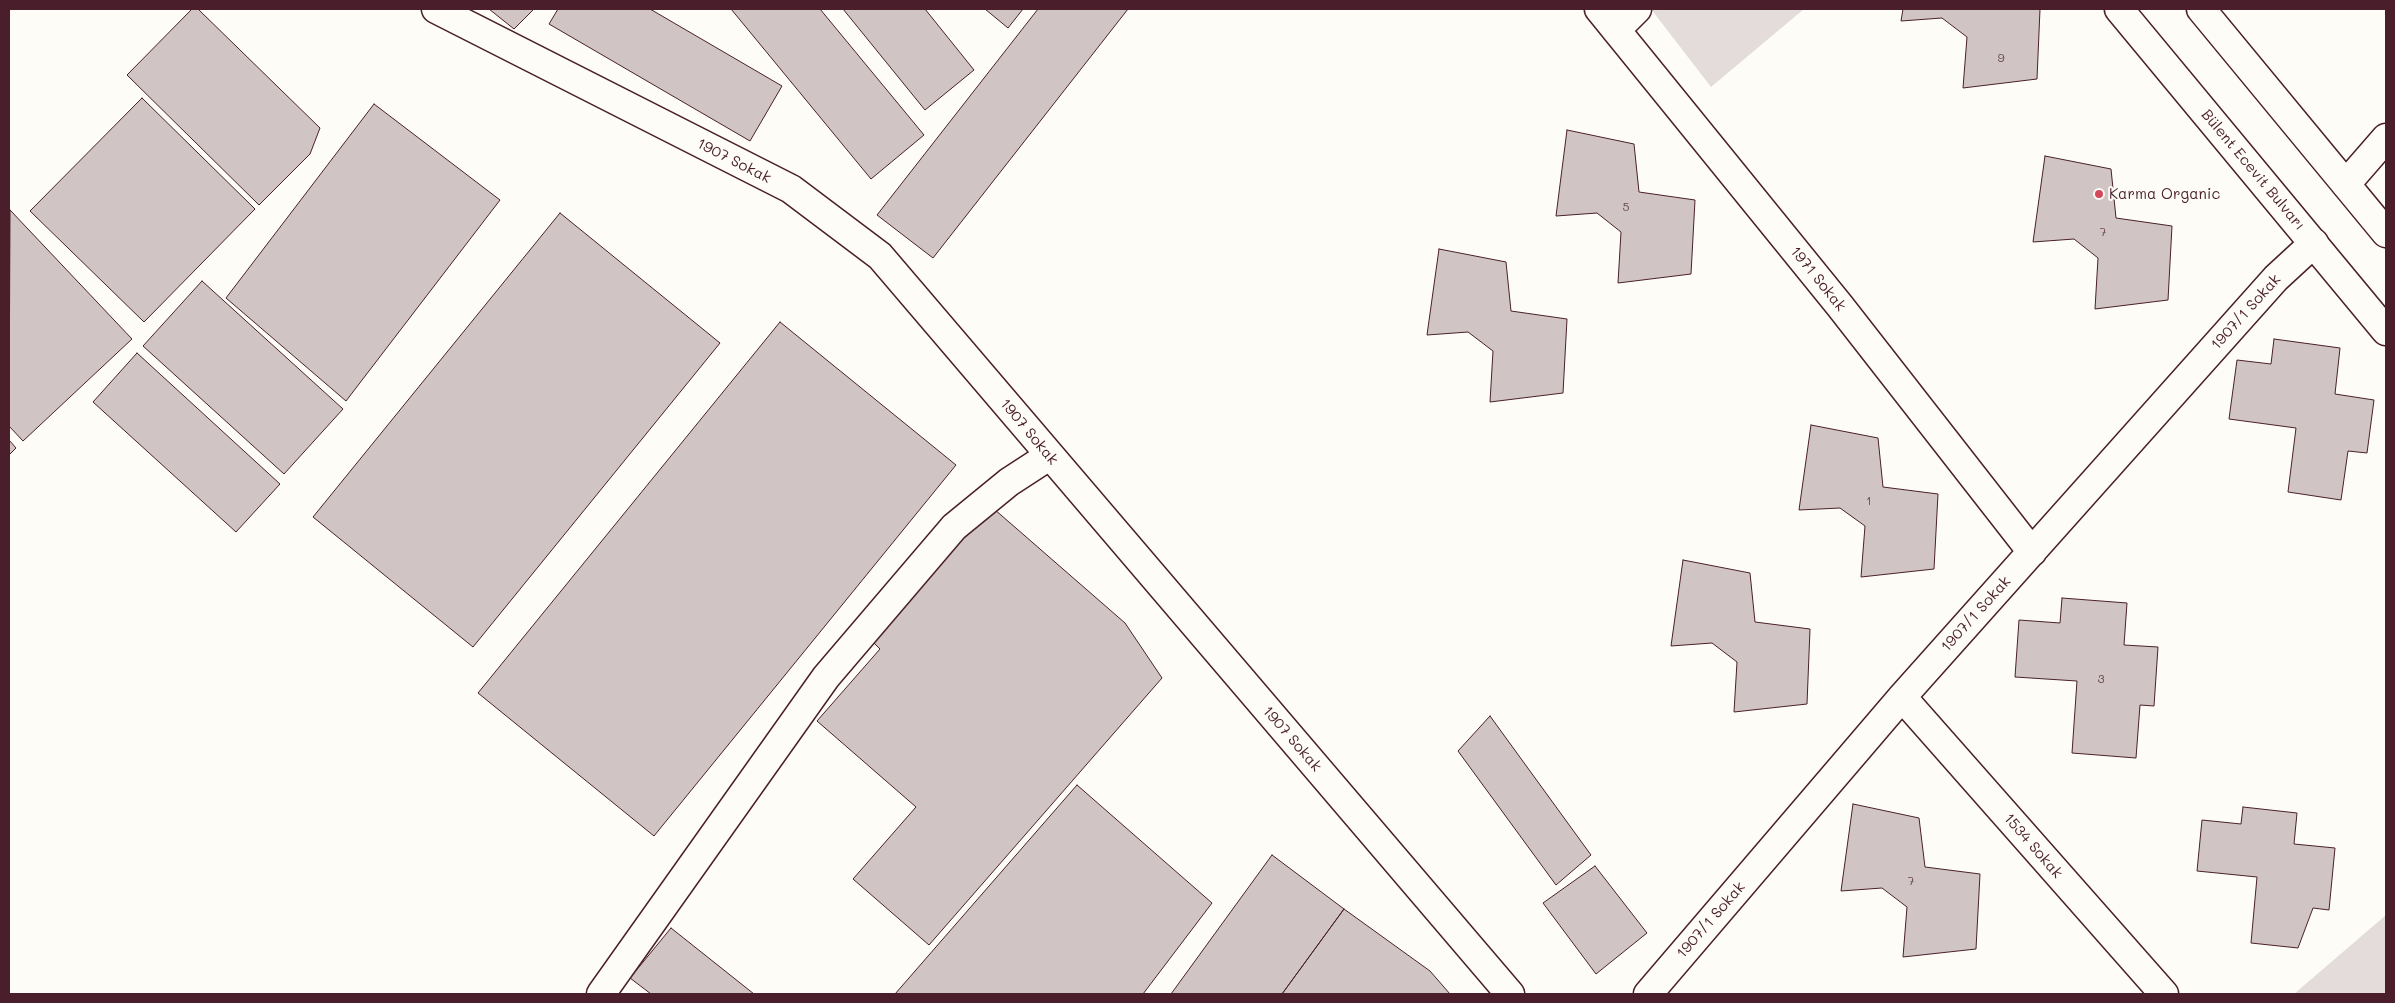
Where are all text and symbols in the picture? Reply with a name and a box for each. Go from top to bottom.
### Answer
house number: 9 [1997,51,2005,65]
street label: Bülent Ecevit Bulvarı [2197,106,2309,234]
street label: 1907 Sokak [694,135,774,187]
place label: Karma Organic [2109,185,2220,203]
marker: Karma Organic [2093,188,2105,200]
house number: 5 [1623,200,1629,214]
house number: 7 [2100,225,2106,239]
street label: 1971 Sokak [1786,243,1850,315]
street label: 1907/1 Sokak [2207,271,2285,353]
street label: 1907 Sokak [996,395,1062,469]
house number: 1 [1866,494,1872,508]
street label: 1907/1 Sokak [1937,573,2015,655]
house number: 3 [2097,672,2105,686]
street label: 1907 Sokak [1259,703,1325,775]
street label: 1534 Sokak [2000,810,2066,882]
house number: 7 [1908,874,1914,888]
street label: 1907/1 Sokak [1673,878,1749,962]

